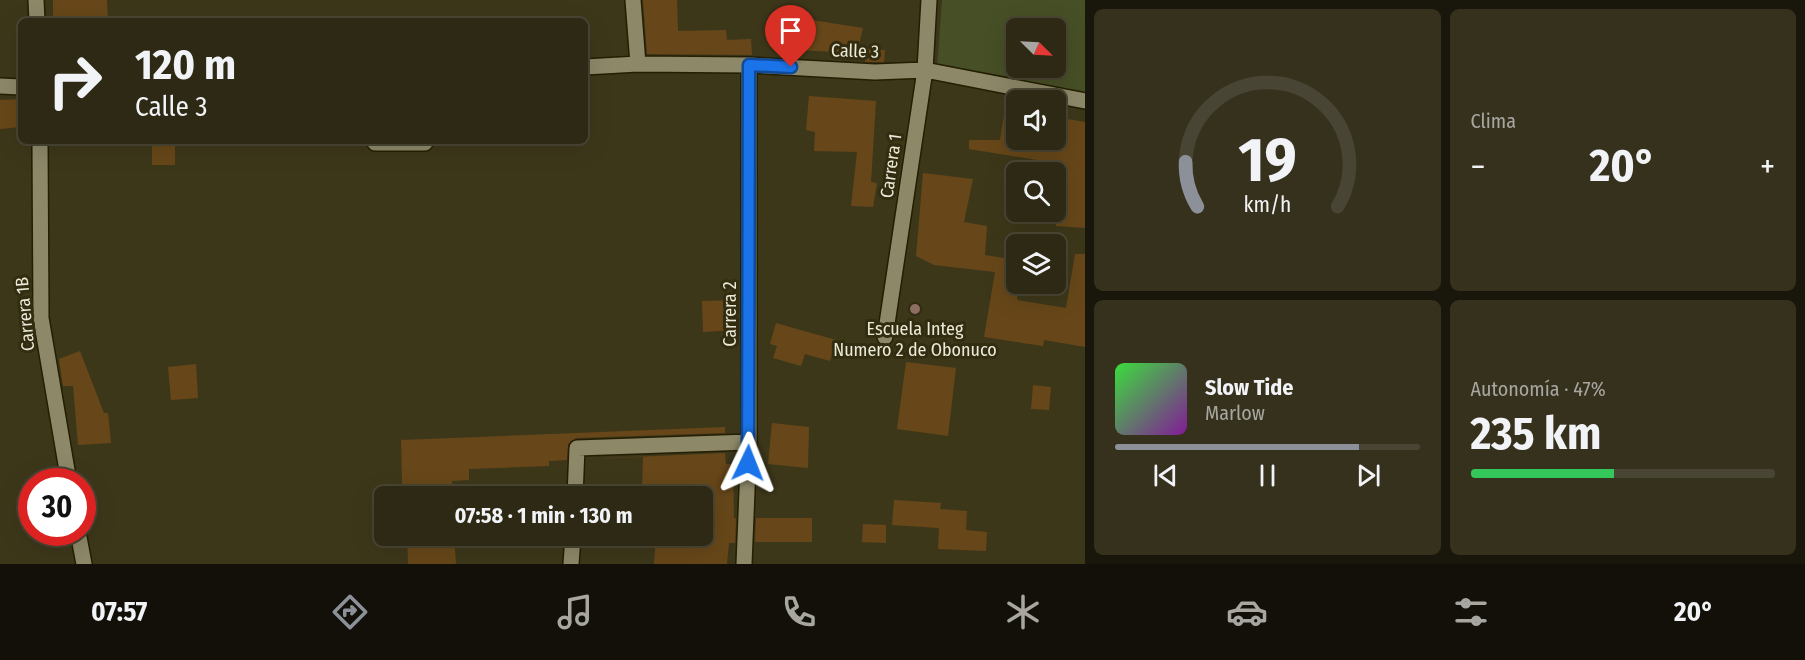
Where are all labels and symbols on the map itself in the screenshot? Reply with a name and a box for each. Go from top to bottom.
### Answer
pin [765,5,816,67]
north arrow [1006,18,1066,78]
street label: Calle 3 [830,39,880,63]
street label: Carrera 1 [876,133,906,199]
street label: Carrera 1B [11,276,39,352]
street label: Carrera 2 [719,281,741,347]
marker: Escuela Integ Numero 2 de Obonuco [908,302,922,316]
place label: Escuela Integ Numero 2 de Obonuco [833,318,997,361]
position arrow [716,431,780,495]
speed limit sign: 30 [18,468,96,546]

